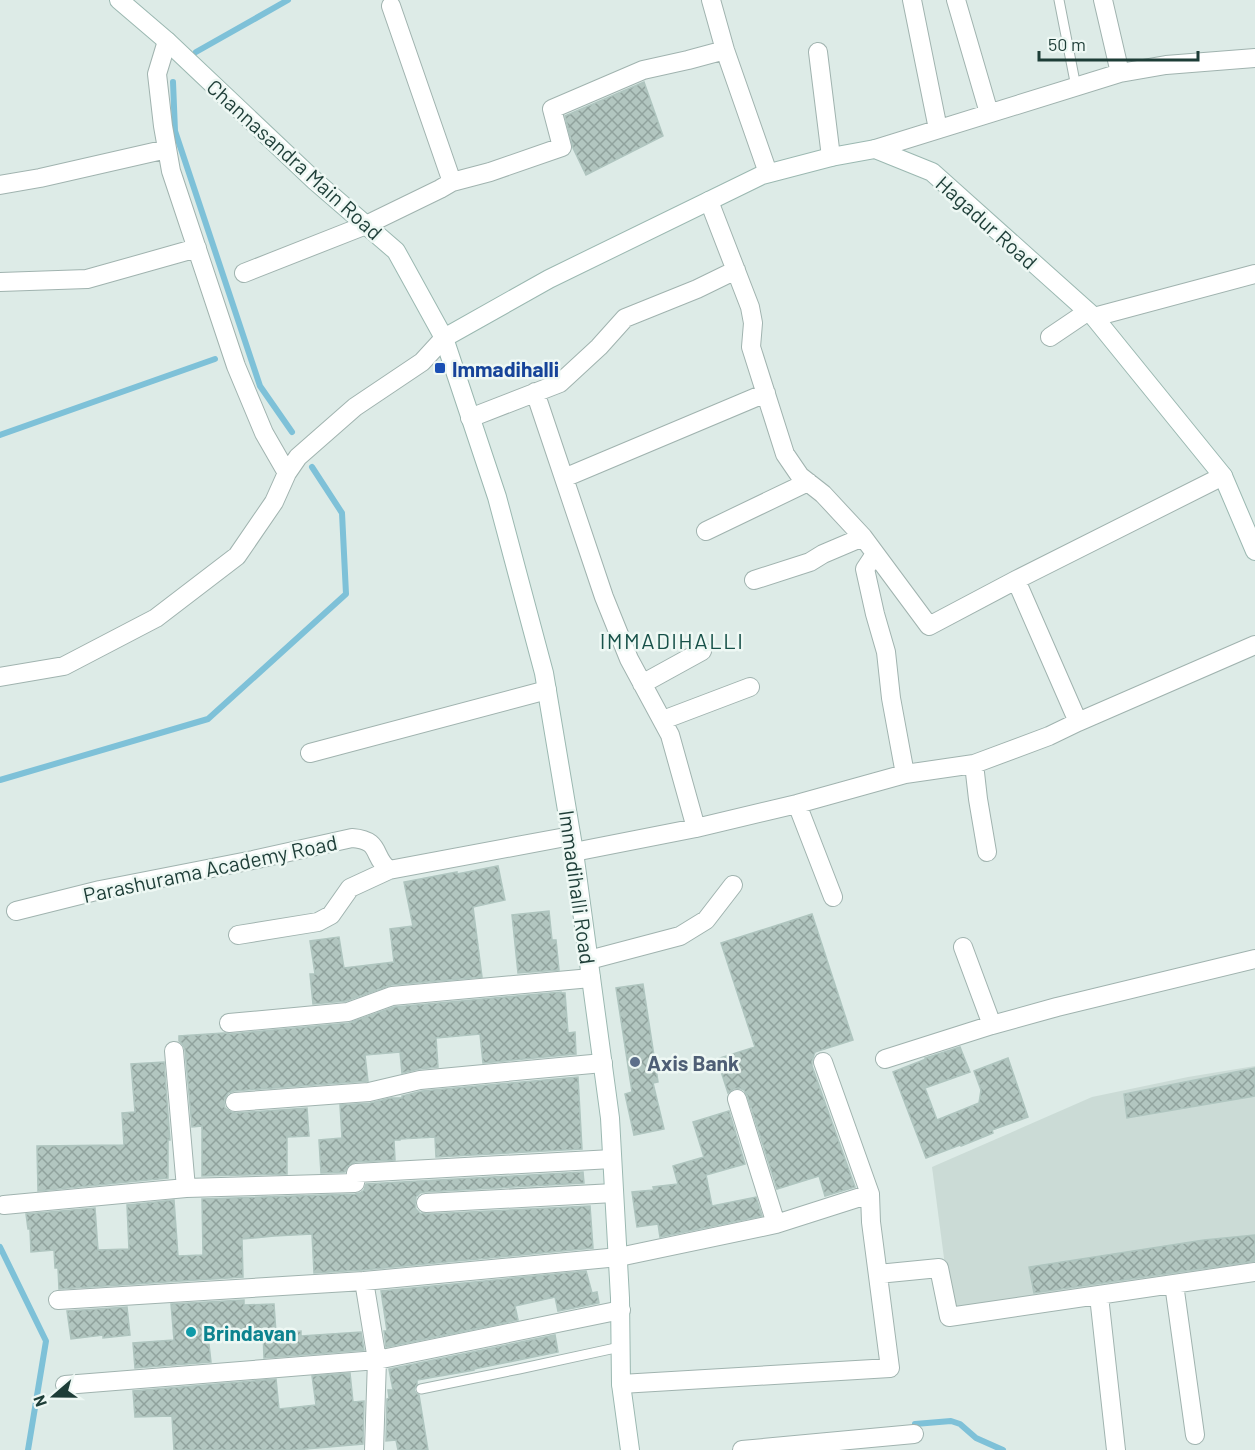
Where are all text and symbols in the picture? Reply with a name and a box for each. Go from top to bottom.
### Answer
scale bar [1039,24,1198,62]
text: 50 m [1048,33,1086,55]
street label: Channasandra Main Road [202,74,388,244]
street label: Hagadur Road [931,170,1043,274]
place label: Immadihalli [452,356,559,381]
marker: Immadihalli [433,361,447,375]
district label: IMMADIHALLI [600,627,744,653]
street label: Immadihalli Road [555,808,601,966]
street label: Parashurama Academy Road [81,829,339,907]
place label: Axis Bank [647,1050,739,1075]
marker: Axis Bank [628,1055,642,1069]
place label: Brindavan [203,1320,296,1345]
marker: Brindavan [184,1325,198,1339]
north arrow [24,1366,84,1426]
text: N [29,1393,50,1410]

